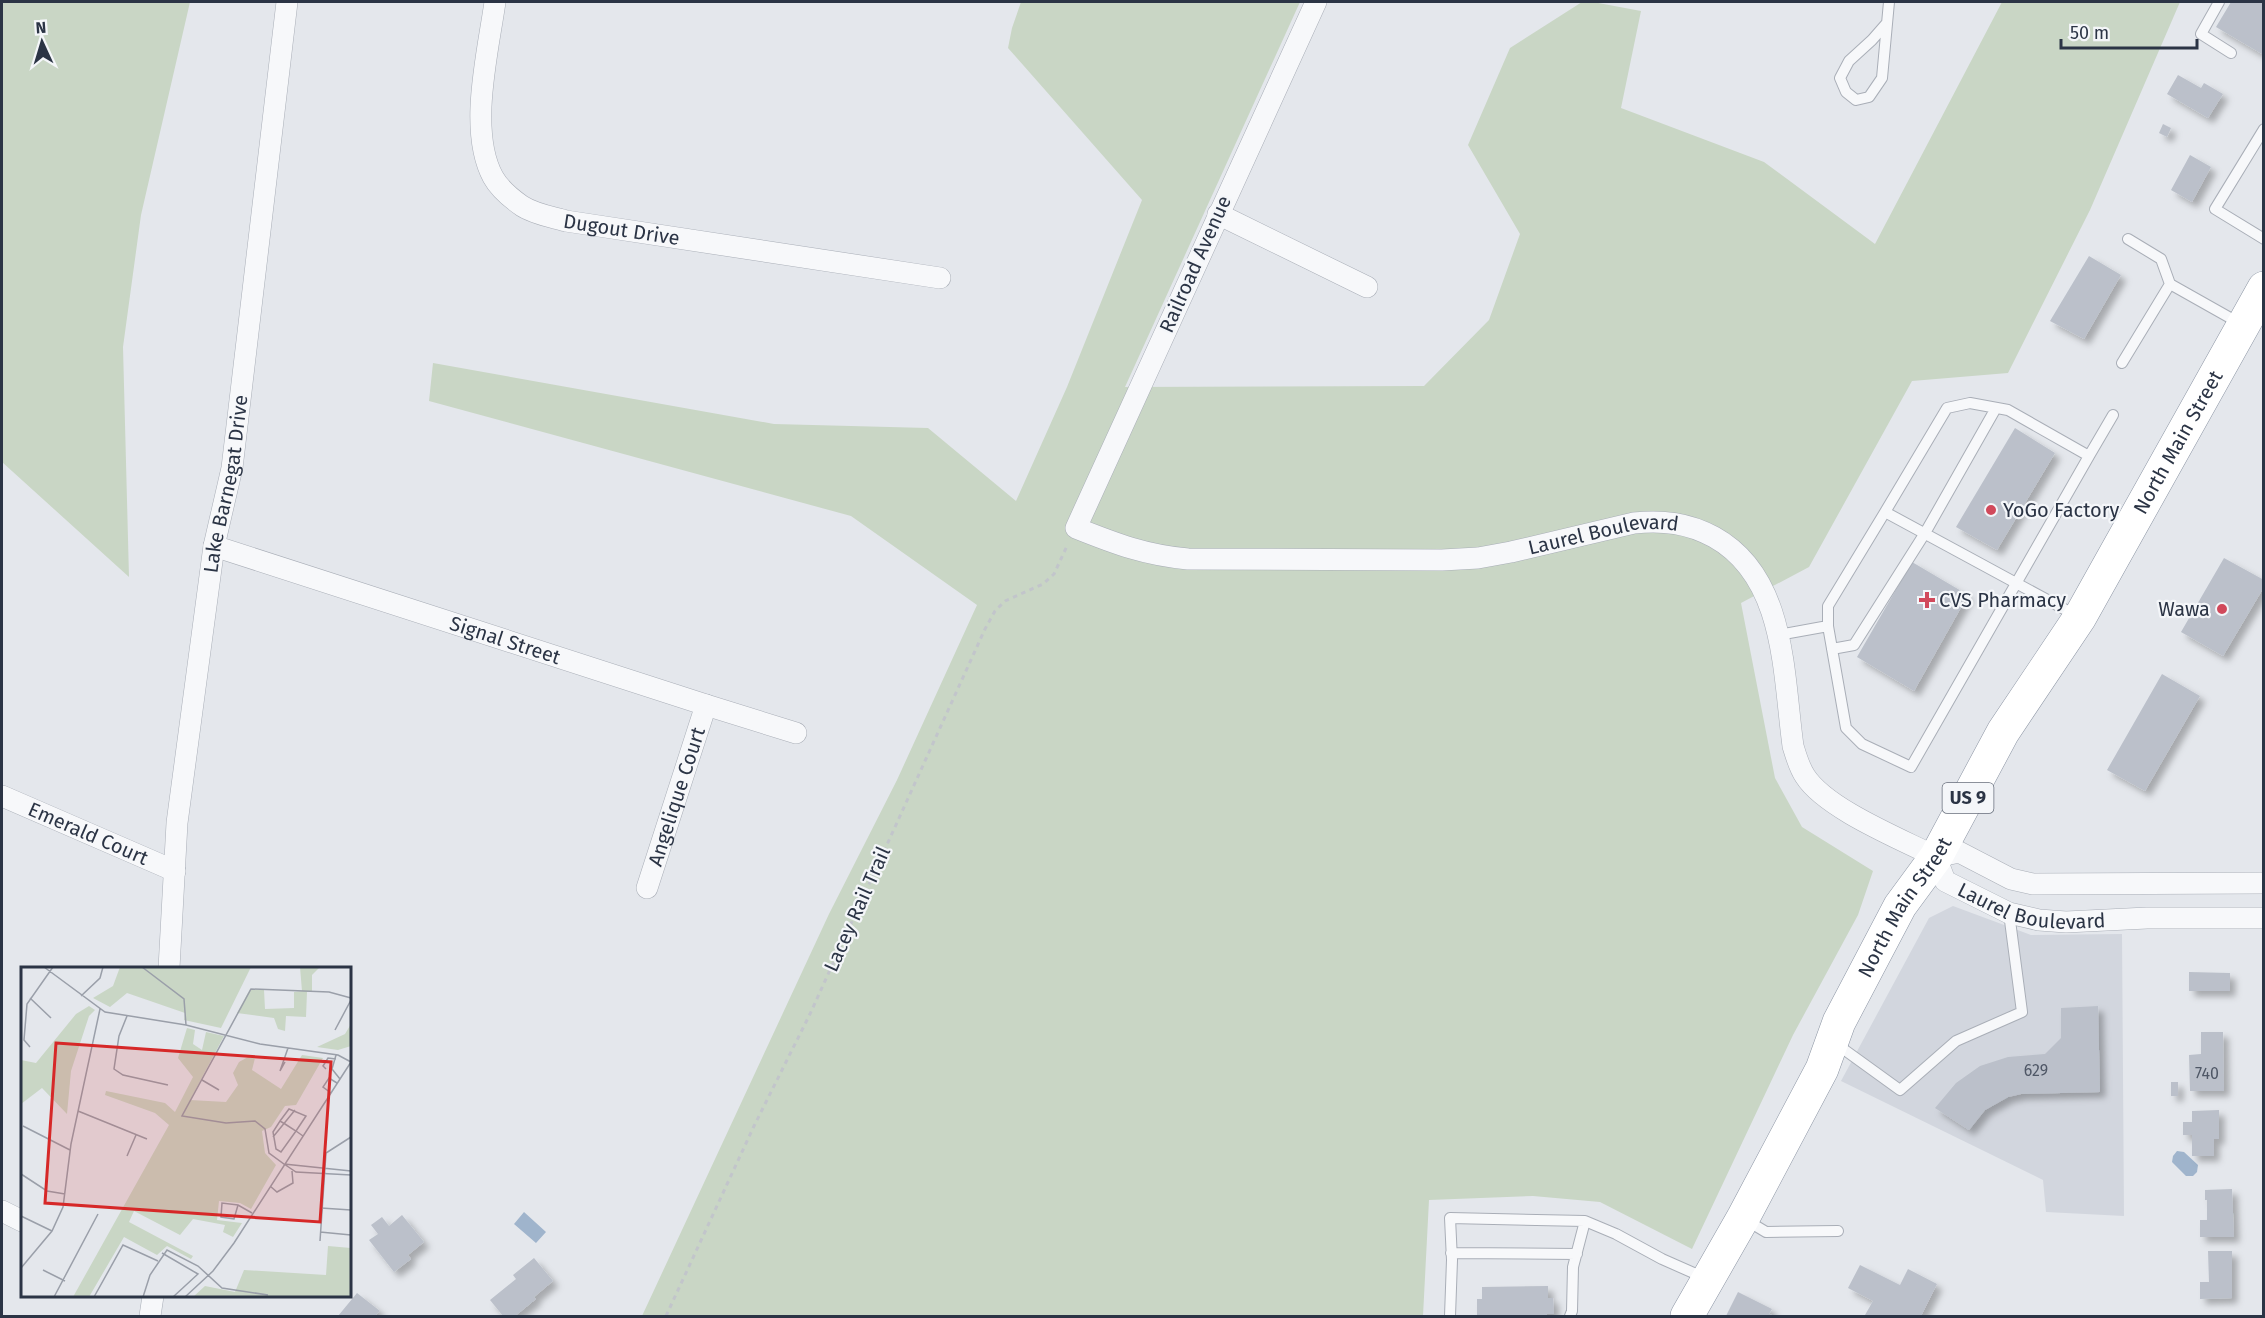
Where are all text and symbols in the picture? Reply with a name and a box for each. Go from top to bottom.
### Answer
north arrow [12,12,72,72]
scale bar [2061,12,2198,50]
text: N [35,18,47,37]
text: 50 m [2070,22,2109,44]
street label: Railroad Avenue [1154,192,1236,336]
street label: Dugout Drive [562,209,681,250]
street label: North Main Street [2128,365,2228,518]
street label: Lake Barnegat Drive [199,393,253,574]
place label: YoGo Factory [2003,498,2119,522]
marker: YoGo Factory [1984,503,1998,517]
street label: Laurel Boulevard [1526,510,1680,560]
place label: CVS Pharmacy [1939,588,2066,612]
marker: CVS Pharmacy [1920,593,1934,607]
place label: Wawa [2158,597,2210,621]
marker: Wawa [2215,602,2229,616]
street label: Signal Street [447,611,564,669]
street label: Angelique Court [643,723,710,869]
road number: US 9 [1942,783,1994,813]
street label: Emerald Court [25,797,153,870]
street label: North Main Street [1853,832,1957,981]
street label: Lacey Rail Trail [819,843,895,975]
street label: Laurel Boulevard [1954,877,2106,934]
inset map [21,967,351,1297]
house number: 629 [2024,1061,2048,1080]
house number: 740 [2195,1064,2219,1083]

